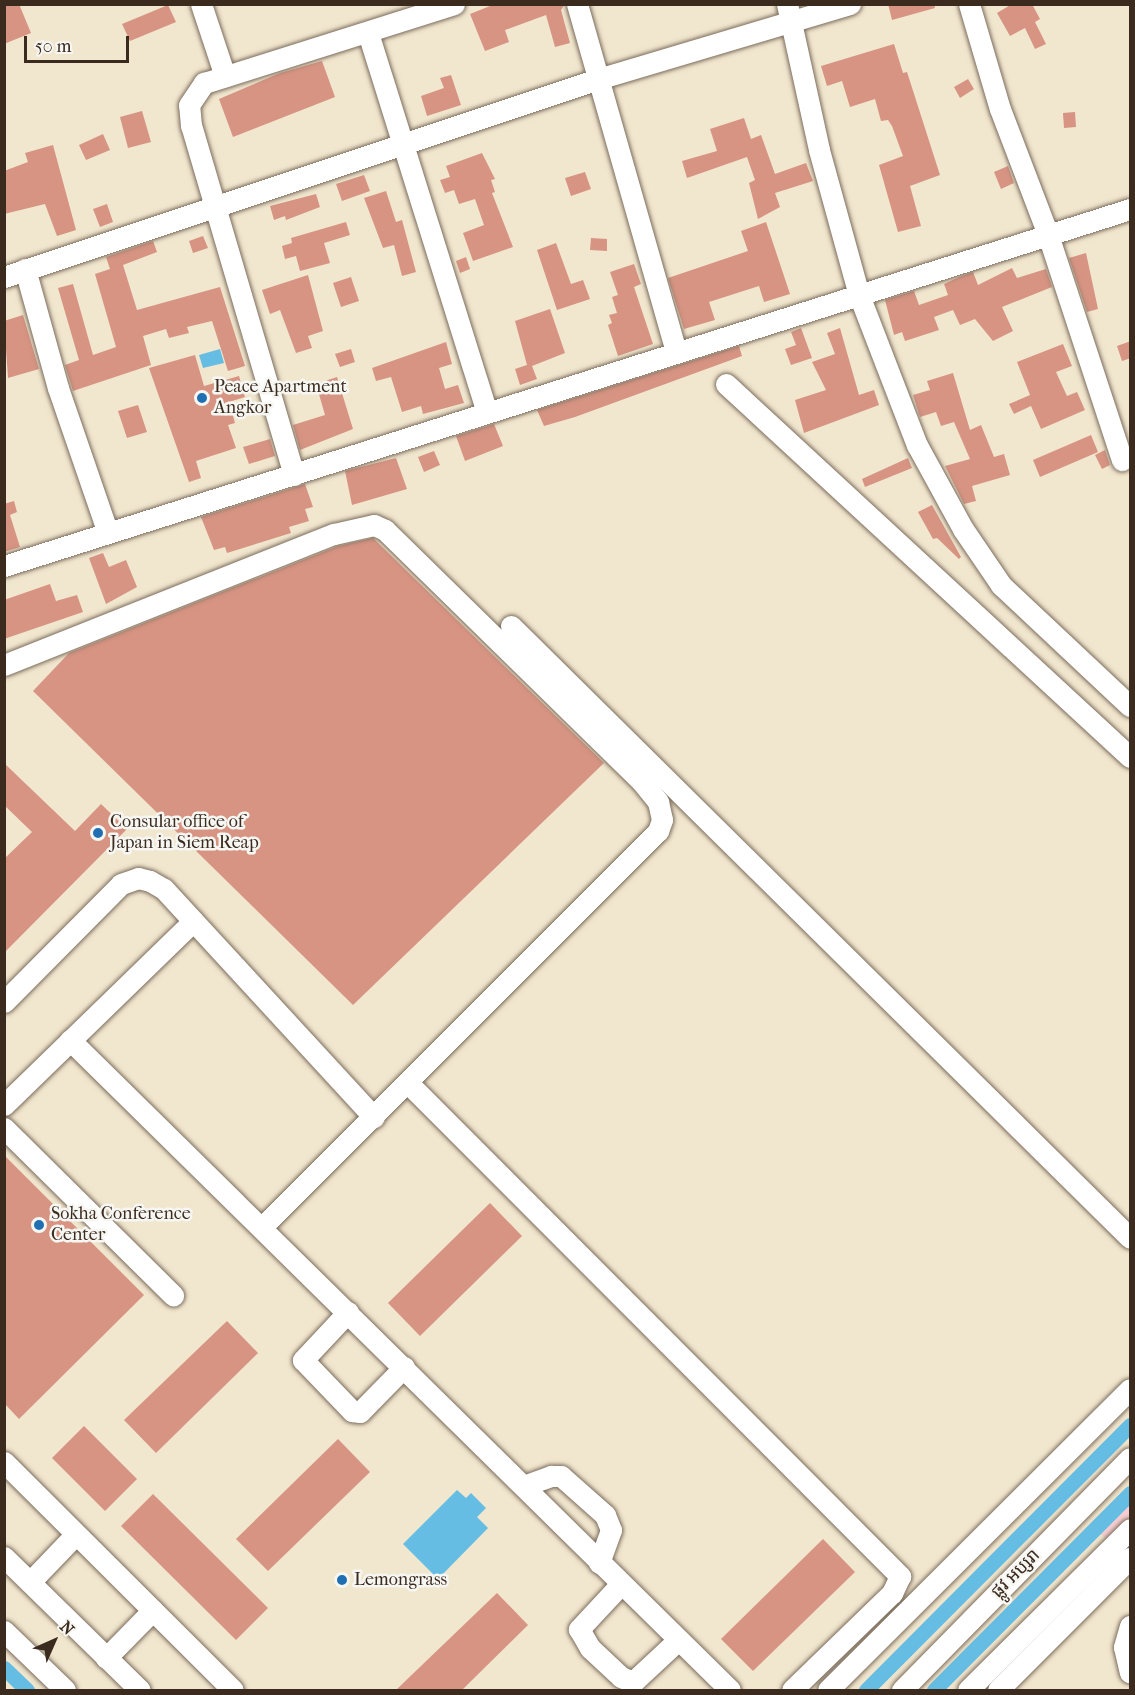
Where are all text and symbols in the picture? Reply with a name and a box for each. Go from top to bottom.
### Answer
scale bar [27,24,132,62]
text: 50 m [35,36,71,57]
place label: Peace Apartment Angkor [214,377,347,420]
marker: Peace Apartment Angkor [195,391,209,405]
place label: Consular office of Japan in Siem Reap [110,812,259,854]
marker: Consular office of Japan in Siem Reap [91,826,105,840]
place label: Sokha Conference Center [51,1204,191,1246]
marker: Sokha Conference Center [32,1218,46,1232]
street label: ផ្លូវ អប្សរា [987,1545,1045,1603]
place label: Lemongrass [354,1569,447,1591]
marker: Lemongrass [335,1573,349,1587]
north arrow [24,1611,84,1671]
text: N [56,1617,78,1639]

